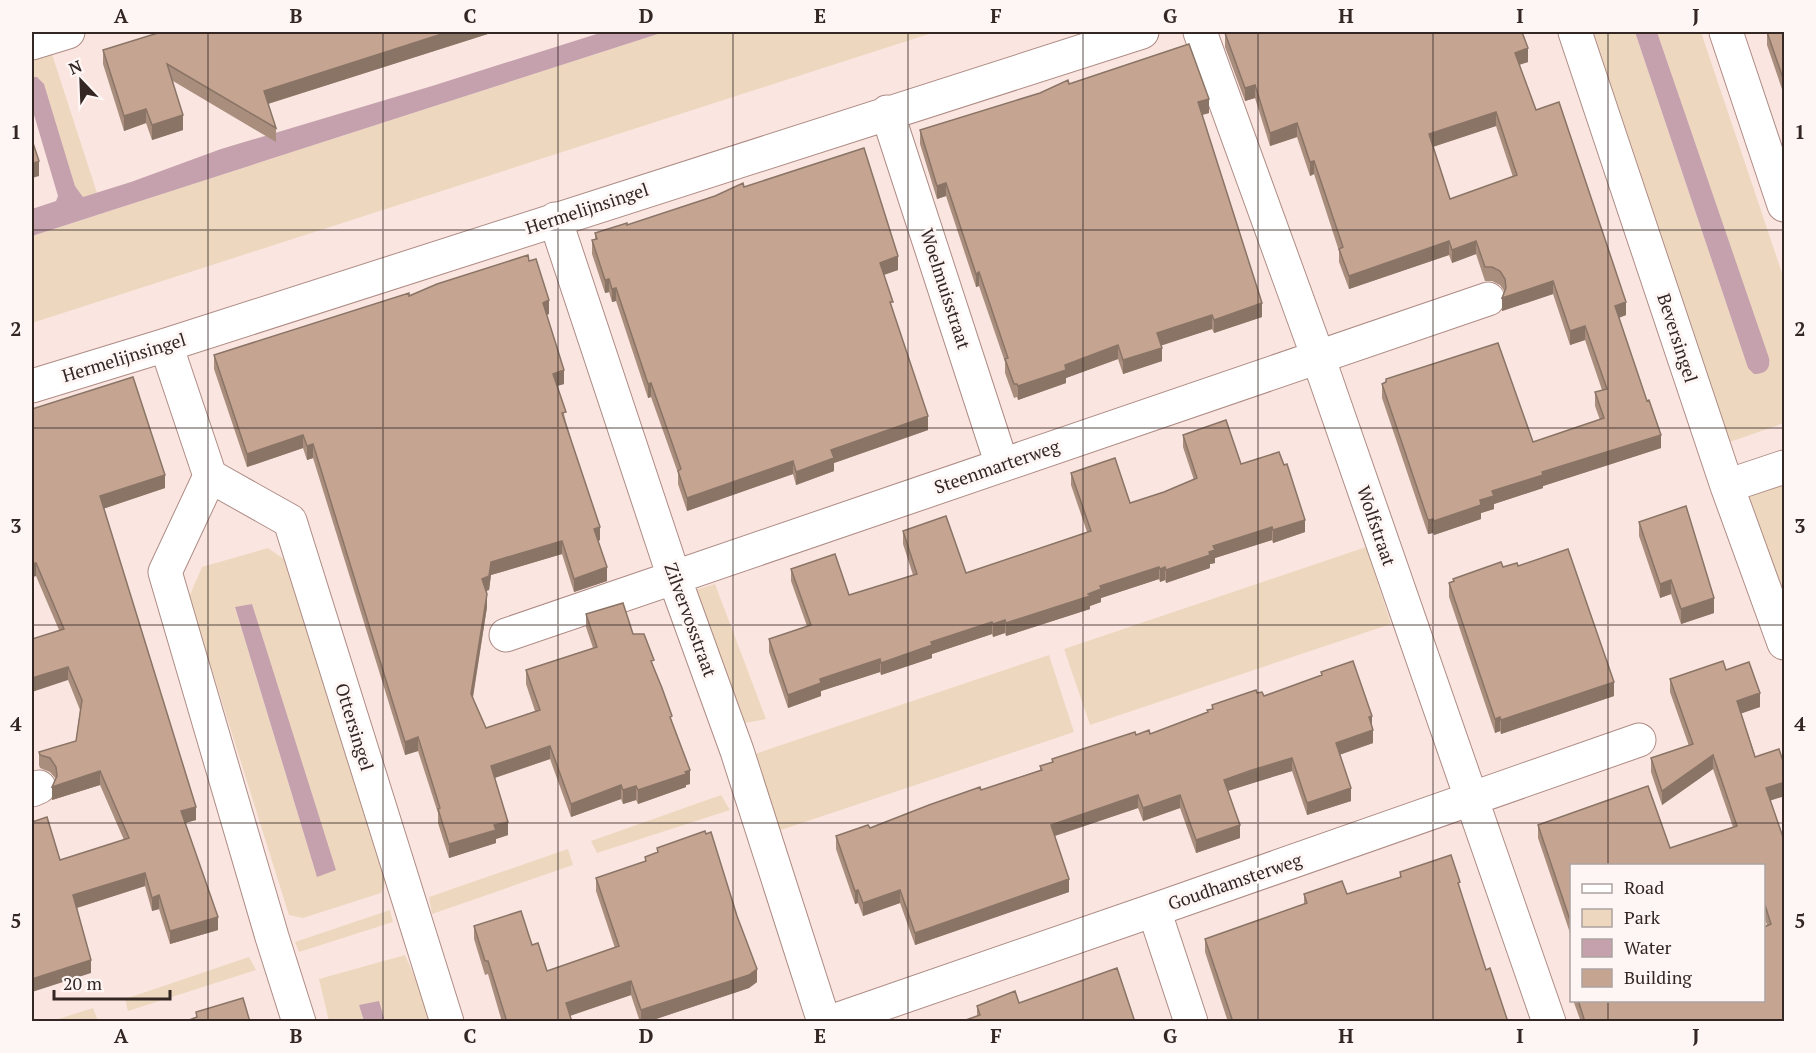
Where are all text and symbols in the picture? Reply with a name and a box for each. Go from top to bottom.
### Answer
text: A [114,2,129,29]
text: B [290,2,303,29]
text: C [463,2,477,29]
text: D [639,2,653,29]
text: E [814,2,826,29]
text: F [990,2,1002,29]
text: G [1163,2,1177,29]
text: H [1338,2,1354,29]
text: I [1516,2,1524,29]
text: J [1692,2,1700,29]
north arrow [51,51,111,111]
text: N [65,55,85,80]
text: 1 [10,118,22,145]
text: 1 [1794,118,1806,145]
street label: Hermelijnsingel [522,177,651,239]
street label: Woelmuisstraat [915,225,977,352]
street label: Beversingel [1652,290,1704,385]
text: 2 [10,315,22,342]
text: 2 [1794,315,1806,342]
street label: Hermelijnsingel [59,327,189,387]
street label: Steenmarterweg [931,433,1063,499]
street label: Wolfstraat [1352,482,1402,569]
text: 3 [10,512,22,539]
text: 3 [1794,512,1806,539]
street label: Zilvervosstraat [659,559,723,680]
street label: Ottersingel [330,680,380,773]
text: 4 [10,710,22,737]
text: 4 [1794,710,1806,737]
street label: Goudhamsterweg [1165,847,1305,915]
legend [1570,864,1765,1002]
text: Road [1624,875,1664,899]
text: Park [1624,905,1661,929]
text: 5 [10,907,22,934]
text: 5 [1794,907,1806,934]
text: Water [1624,935,1671,959]
scale bar [54,963,170,1001]
text: Building [1624,965,1692,989]
text: 20 m [63,971,103,995]
text: A [114,1022,129,1049]
text: B [290,1022,303,1049]
text: C [463,1022,477,1049]
text: D [639,1022,653,1049]
text: E [814,1022,826,1049]
text: F [990,1022,1002,1049]
text: G [1163,1022,1177,1049]
text: H [1338,1022,1354,1049]
text: I [1516,1022,1524,1049]
text: J [1692,1022,1700,1049]

